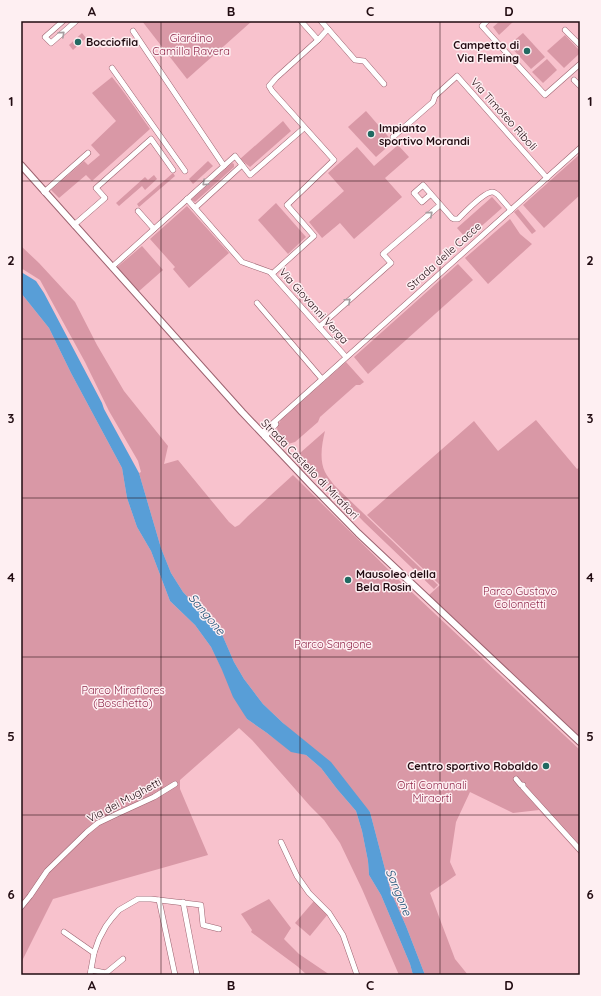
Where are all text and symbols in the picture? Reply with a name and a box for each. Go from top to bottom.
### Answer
text: A [88,3,97,19]
text: B [227,3,235,19]
text: C [366,3,374,19]
text: D [504,3,514,19]
one-way arrow [57,31,65,38]
park label: Giardino Camilla Ravera [152,31,230,58]
place label: Bocciofila [86,35,138,49]
marker: Bocciofila [73,37,83,47]
place label: Campetto di Via Fleming [453,38,519,65]
marker: Campetto di Via Fleming [522,46,532,56]
street label: Via Timoteo Riboli [468,75,540,153]
text: 1 [8,93,14,109]
text: 1 [587,93,593,109]
place label: Impianto sportivo Morandi [379,121,470,148]
marker: Impianto sportivo Morandi [366,129,376,139]
one-way arrow [202,178,210,186]
one-way arrow [425,211,432,218]
street label: Strada delle Cacce [404,219,484,293]
text: 2 [7,252,15,268]
text: 2 [586,252,594,268]
street label: Via Giovanni Verga [276,265,352,347]
one-way arrow [343,298,351,305]
text: 3 [8,410,15,426]
text: 3 [587,410,594,426]
street label: Strada Castello di Mirafiori [258,416,362,522]
place label: Mausoleo della Bela Rosin [356,567,436,594]
text: 4 [7,569,15,585]
text: 4 [586,569,594,585]
marker: Mausoleo della Bela Rosin [343,575,353,585]
park label: Parco Gustavo Colonnetti [483,584,557,611]
water label: Sangone [185,590,229,639]
park label: Parco Sangone [294,637,372,651]
park label: Parco Miraflores (Boschetto) [81,683,165,710]
text: 5 [7,728,15,744]
text: 5 [586,728,594,744]
place label: Centro sportivo Robaldo [407,759,538,773]
marker: Centro sportivo Robaldo [541,761,551,771]
street label: Via dei Mughetti [85,775,163,825]
park label: Orti Comunali Miraorti [397,778,467,805]
water label: Sangone [383,866,416,919]
text: 6 [7,886,15,902]
text: 6 [586,886,594,902]
text: A [88,977,97,993]
text: B [227,977,235,993]
text: C [366,977,374,993]
text: D [504,977,514,993]

